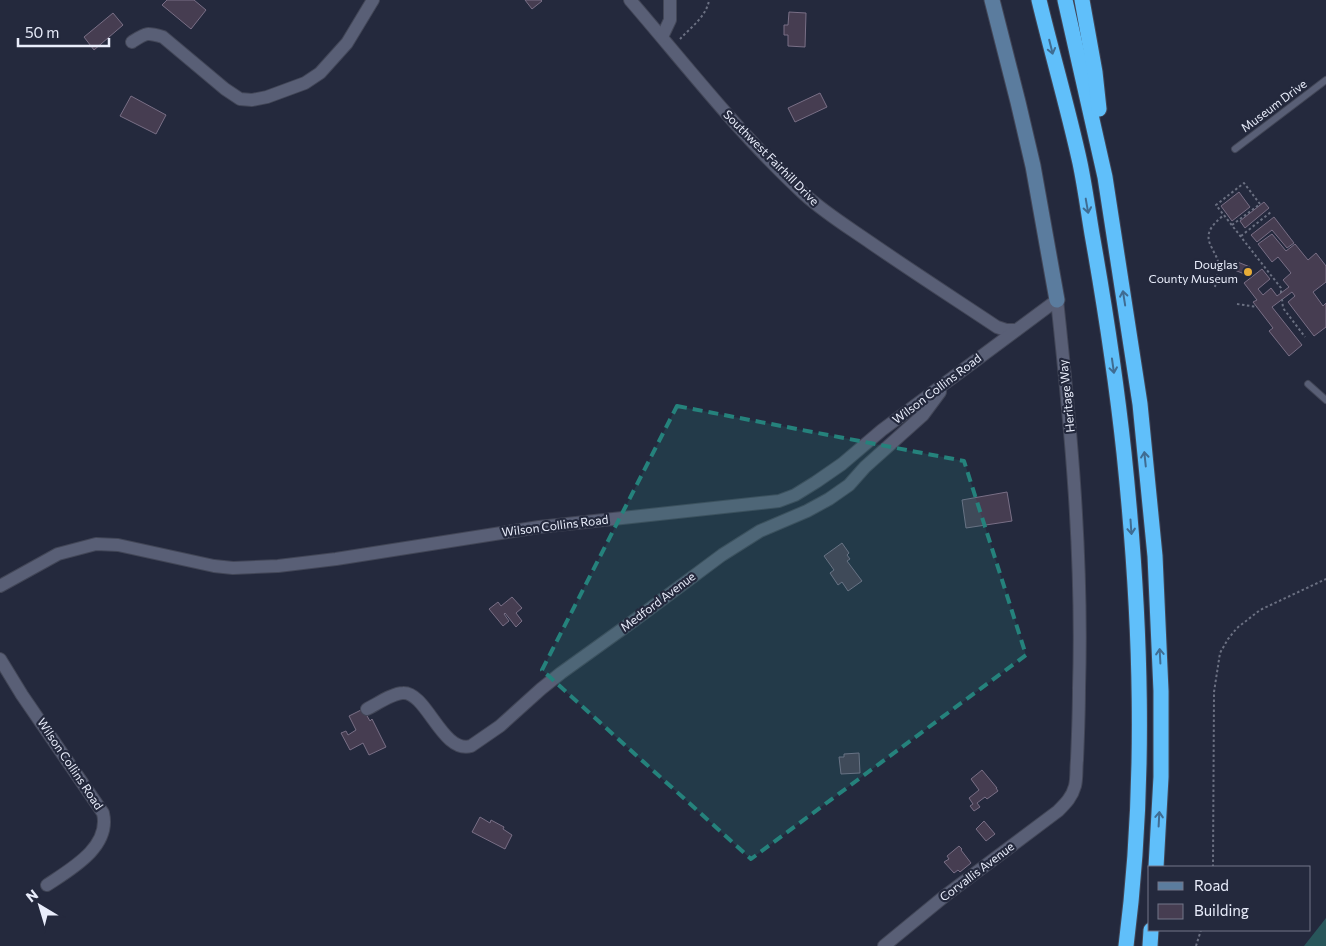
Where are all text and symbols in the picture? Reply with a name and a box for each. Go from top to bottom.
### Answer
scale bar [18,15,109,47]
text: 50 m [25,23,59,41]
one-way arrow [1047,39,1056,55]
street label: Museum Drive [1238,76,1309,134]
street label: Southwest Fairhill Drive [721,107,822,208]
one-way arrow [1083,197,1093,213]
place label: Douglas County Museum [1148,257,1238,285]
marker: Douglas County Museum [1242,266,1254,278]
one-way arrow [1118,291,1128,307]
street label: Wilson Collins Road [889,350,984,426]
one-way arrow [1109,358,1119,374]
street label: Heritage Way [1055,359,1077,433]
one-way arrow [1140,452,1150,468]
street label: Wilson Collins Road [501,512,609,539]
one-way arrow [1127,519,1136,535]
street label: Medford Avenue [617,568,698,634]
one-way arrow [1155,648,1164,664]
street label: Wilson Collins Road [35,715,107,812]
one-way arrow [1154,811,1163,827]
street label: Corvallis Avenue [936,839,1016,904]
legend [1148,866,1311,931]
text: Road [1194,876,1229,894]
north arrow [15,881,65,931]
text: N [22,885,41,905]
text: Building [1194,901,1249,919]

